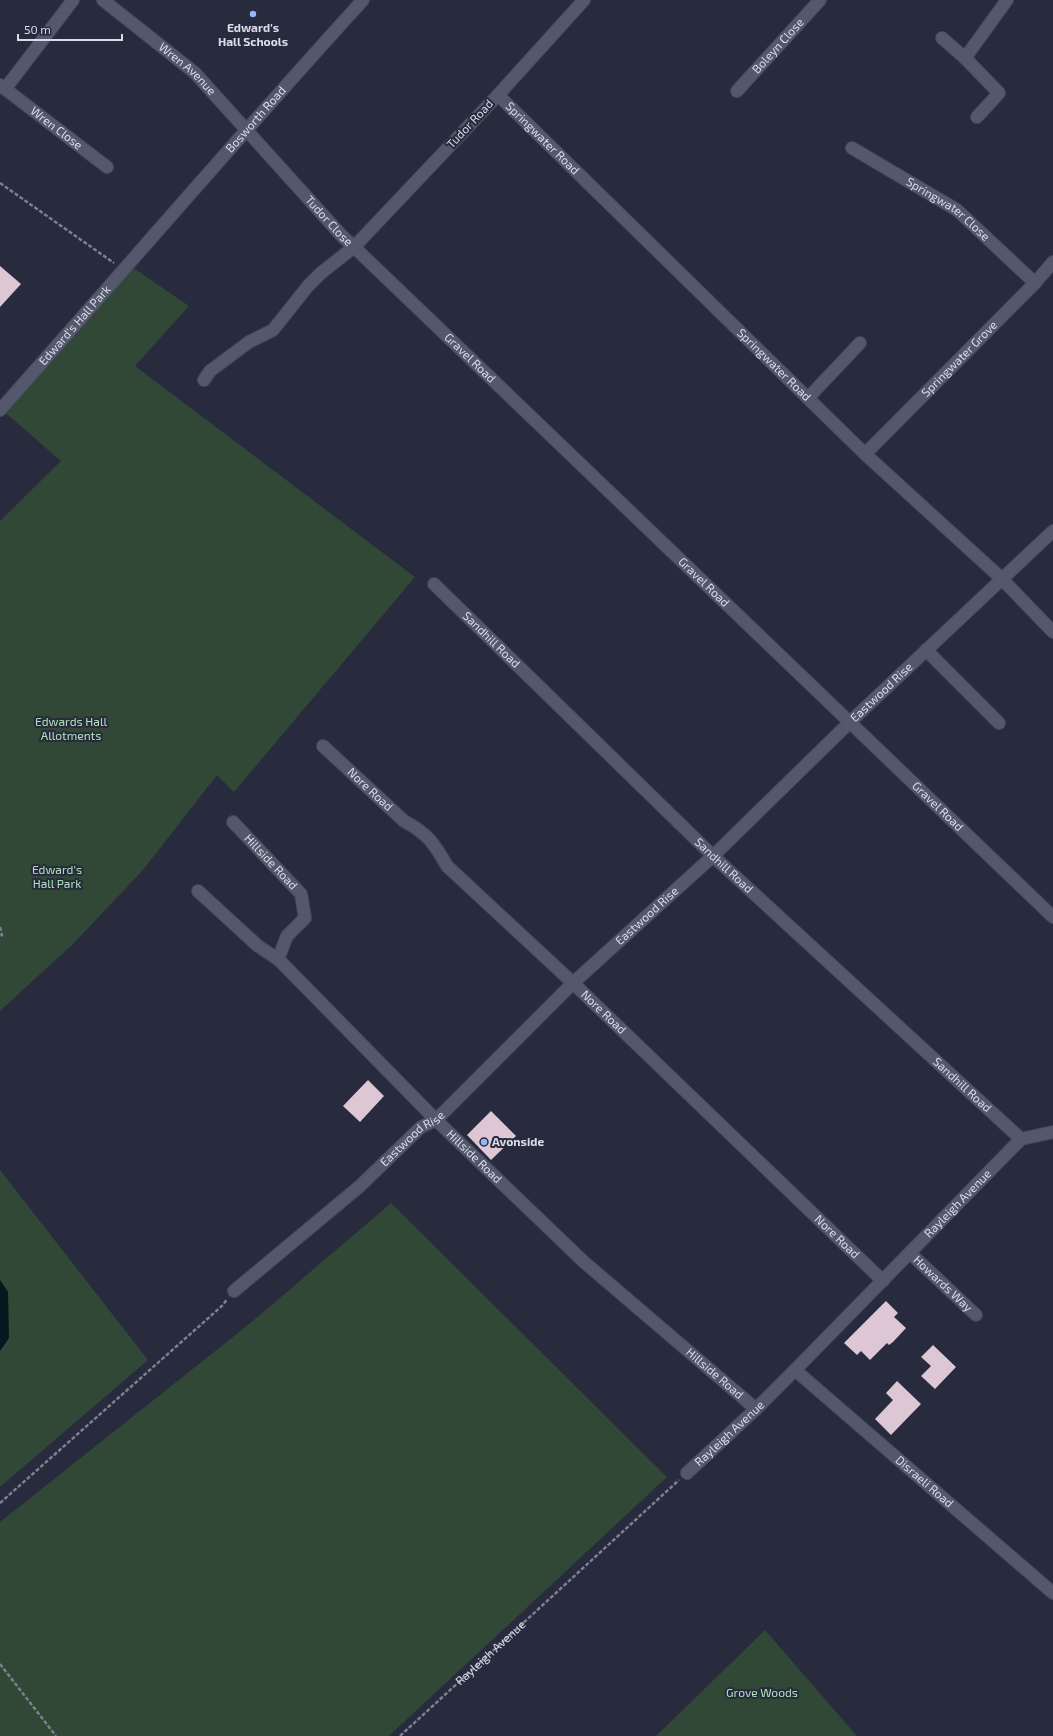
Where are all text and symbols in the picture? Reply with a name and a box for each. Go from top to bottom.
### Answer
marker: Edward's Hall Schools [248,9,258,19]
street label: Boleyn Close [749,15,806,76]
scale bar [18,16,122,42]
place label: Edward's Hall Schools [218,20,288,48]
text: 50 m [24,22,51,36]
street label: Wren Avenue [156,39,219,97]
street label: Bosworth Road [222,83,288,155]
street label: Tudor Road [443,96,495,151]
street label: Springwater Road [503,99,583,177]
street label: Wren Close [28,103,86,152]
street label: Springwater Close [904,174,993,243]
street label: Tudor Close [303,192,356,248]
street label: Edward's Hall Park [35,282,113,368]
street label: Springwater Grove [918,317,1000,399]
street label: Springwater Road [735,325,814,403]
street label: Gravel Road [442,330,499,385]
street label: Gravel Road [676,554,733,609]
street label: Sandhill Road [460,608,523,670]
street label: Eastwood Rise [847,659,915,724]
park label: Edwards Hall Allotments [35,714,107,742]
street label: Nore Road [345,764,396,813]
street label: Gravel Road [910,778,967,833]
street label: Hillside Road [242,831,301,892]
street label: Sandhill Road [692,834,756,895]
park label: Edward's Hall Park [32,862,82,890]
street label: Eastwood Rise [612,883,681,947]
street label: Nore Road [579,987,629,1036]
street label: Sandhill Road [931,1054,995,1115]
street label: Eastwood Rise [377,1108,447,1169]
street label: Hillside Road [444,1126,505,1186]
place label: Avonside [492,1134,544,1148]
marker: Avonside [479,1137,489,1147]
street label: Rayleigh Avenue [921,1166,993,1240]
street label: Nore Road [812,1211,863,1261]
street label: Howards Way [911,1252,976,1315]
street label: Hillside Road [684,1344,747,1401]
street label: Rayleigh Avenue [691,1397,766,1468]
street label: Disraeli Road [893,1452,957,1510]
street label: Rayleigh Avenue [452,1617,528,1688]
park label: Grove Woods [726,1685,798,1699]

